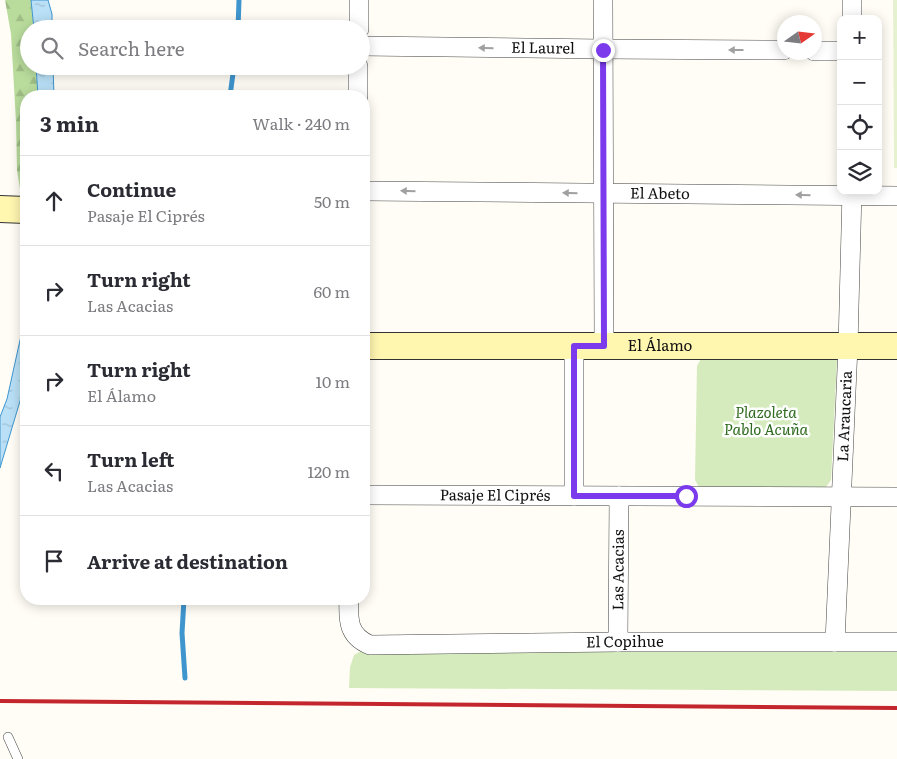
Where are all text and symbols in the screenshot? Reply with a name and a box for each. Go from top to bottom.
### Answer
north arrow [777,15,822,60]
map controls [837,15,882,195]
button: + [837,15,882,60]
search box [20,20,370,75]
icon: search [38,34,66,62]
text: Search here [78,34,185,62]
street label: El Laurel [511,35,575,59]
route end [592,39,615,62]
one-way arrow [478,44,494,52]
one-way arrow [728,46,744,54]
button: − [837,60,882,105]
button: locate [837,105,882,150]
text: 3 min [40,107,99,138]
text: Walk · 240 m [252,111,350,135]
button: layers [837,150,882,195]
text: Continue [87,175,176,203]
street label: El Abeto [630,180,690,204]
icon: ahead [40,187,68,215]
one-way arrow [400,187,416,195]
text: 50 m [314,189,350,213]
one-way arrow [562,189,578,197]
one-way arrow [795,191,811,199]
text: Pasaje El Ciprés [87,203,205,227]
text: Turn right [87,265,191,293]
icon: right [40,277,68,305]
text: 60 m [313,279,350,303]
text: Las Acacias [87,293,173,317]
street label: El Álamo [628,333,693,356]
text: Turn right [87,355,191,383]
icon: right [40,367,68,395]
text: 10 m [316,369,350,393]
street label: La Araucaria [830,369,857,462]
text: El Álamo [87,383,156,407]
park label: Plazoleta Pablo Acuña [724,400,809,440]
text: Turn left [87,445,174,473]
icon: left [40,457,68,485]
text: 120 m [307,459,350,483]
text: Las Acacias [87,473,173,497]
street label: Pasaje El Ciprés [440,482,551,506]
route start [675,485,698,508]
street label: Las Acacias [605,529,629,611]
icon: arrive [40,547,68,575]
text: Arrive at destination [87,547,288,575]
street label: El Copihue [586,629,664,652]

